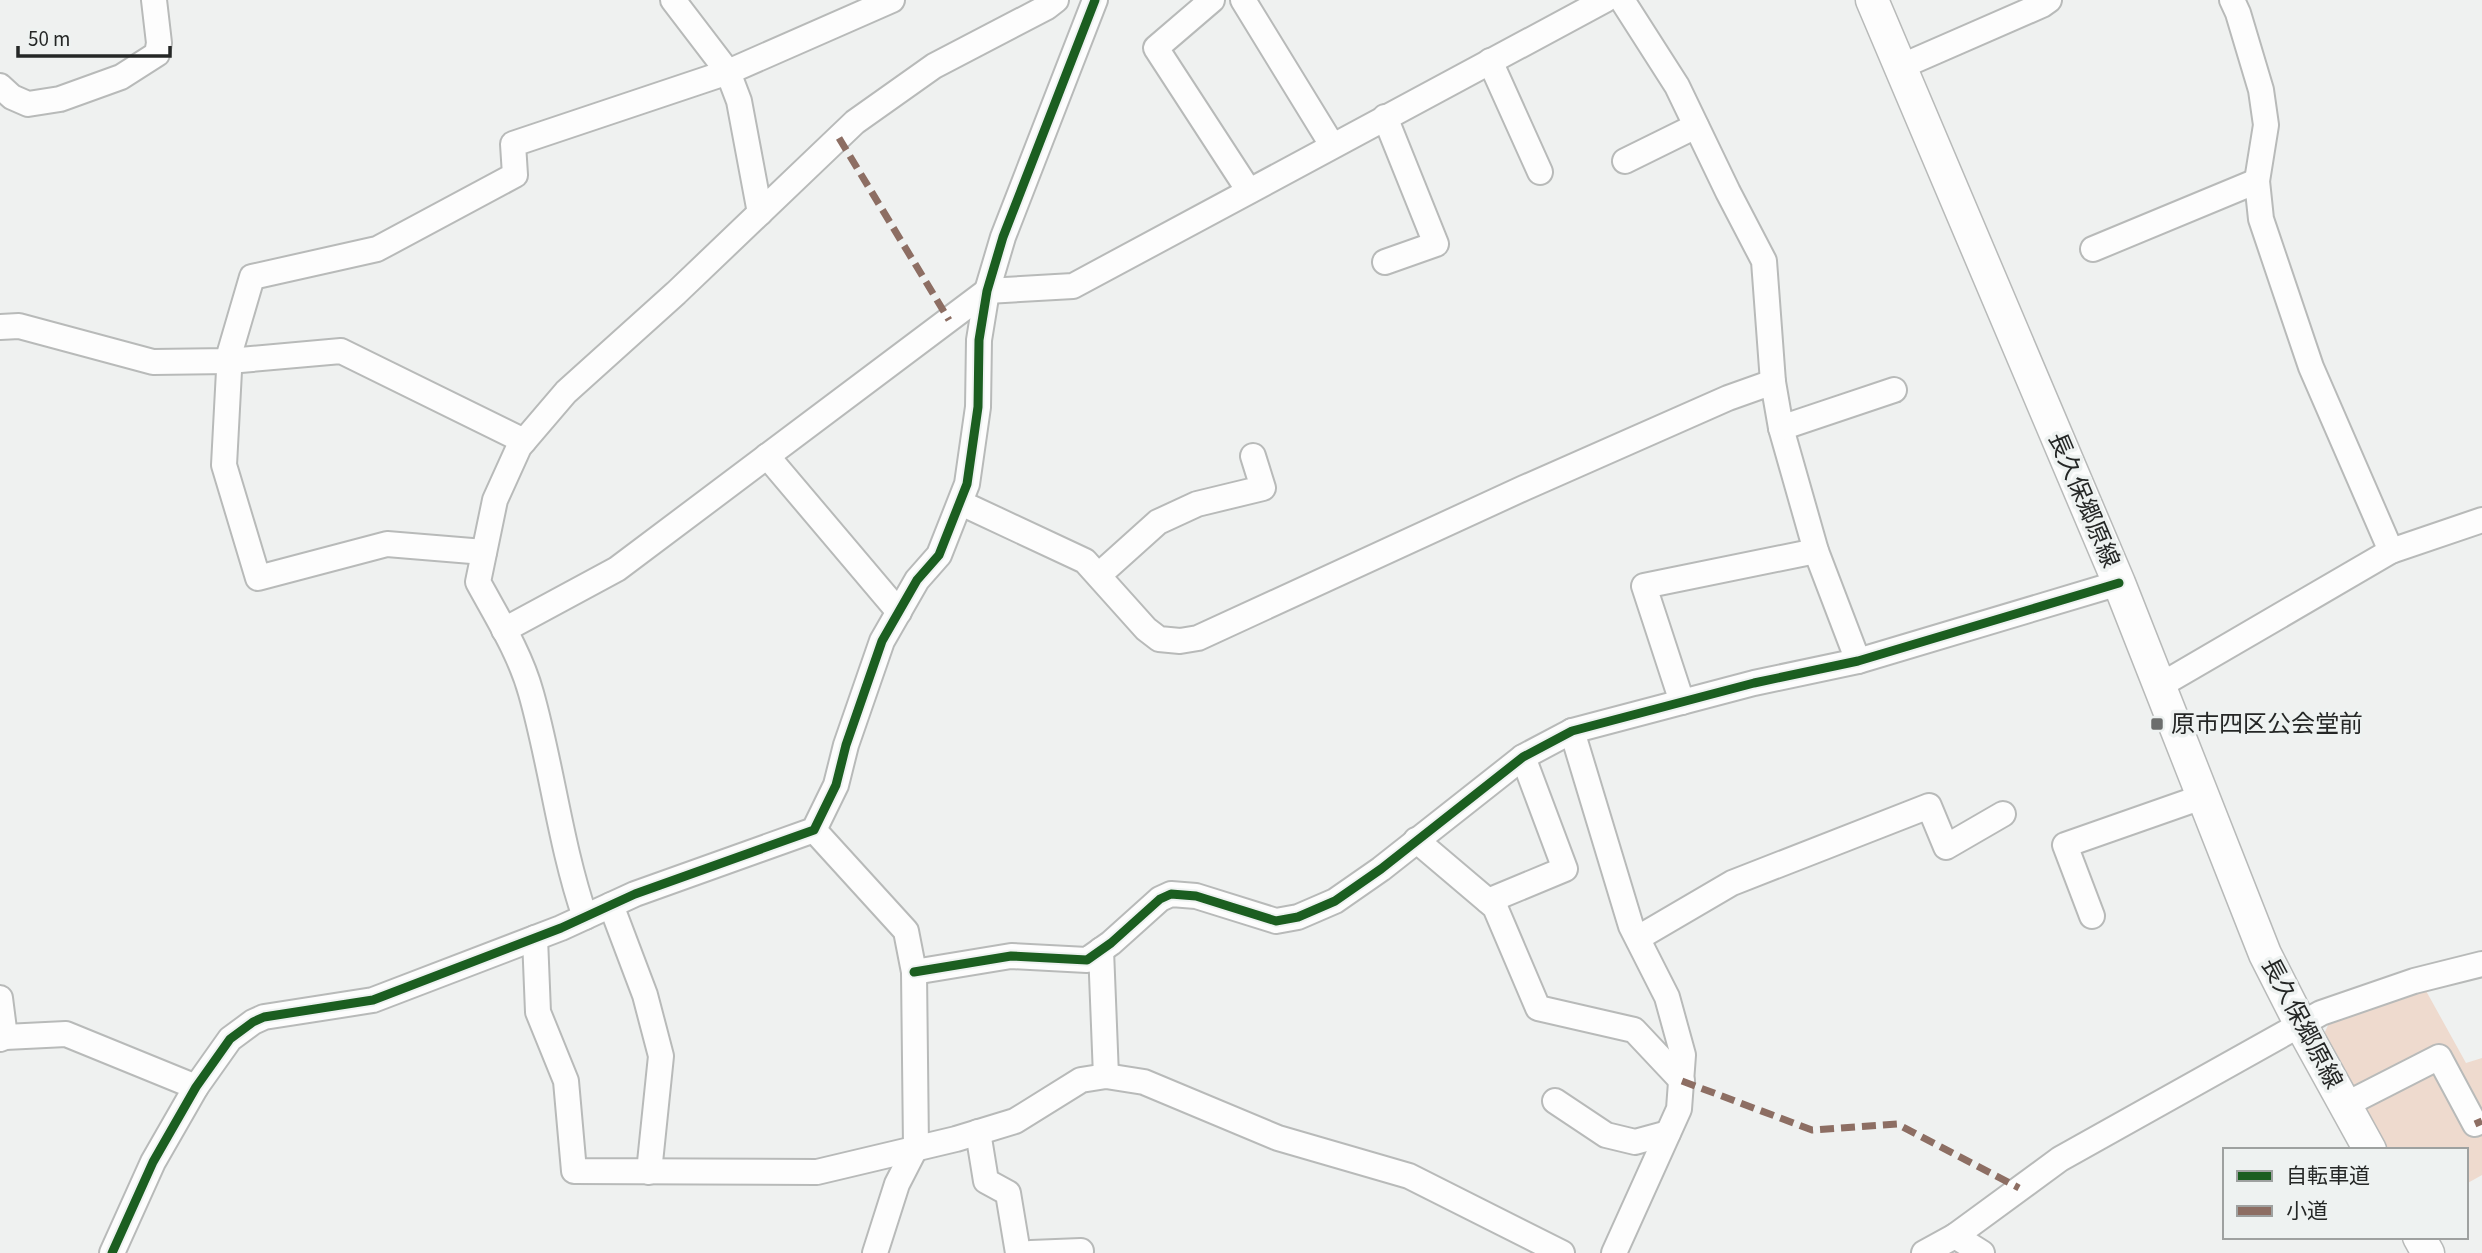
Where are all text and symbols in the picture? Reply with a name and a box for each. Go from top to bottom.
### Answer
scale bar [18,14,170,58]
text: 50 m [28,24,70,54]
street label: 長久保郷原線 [2039,427,2128,573]
place label: 原市四区公会堂前 [2171,707,2363,742]
marker: 原市四区公会堂前 [2149,716,2165,732]
street label: 長久保郷原線 [2252,951,2351,1095]
legend [2223,1148,2468,1239]
text: 自転車道 [2286,1161,2370,1191]
text: 小道 [2286,1196,2328,1226]

